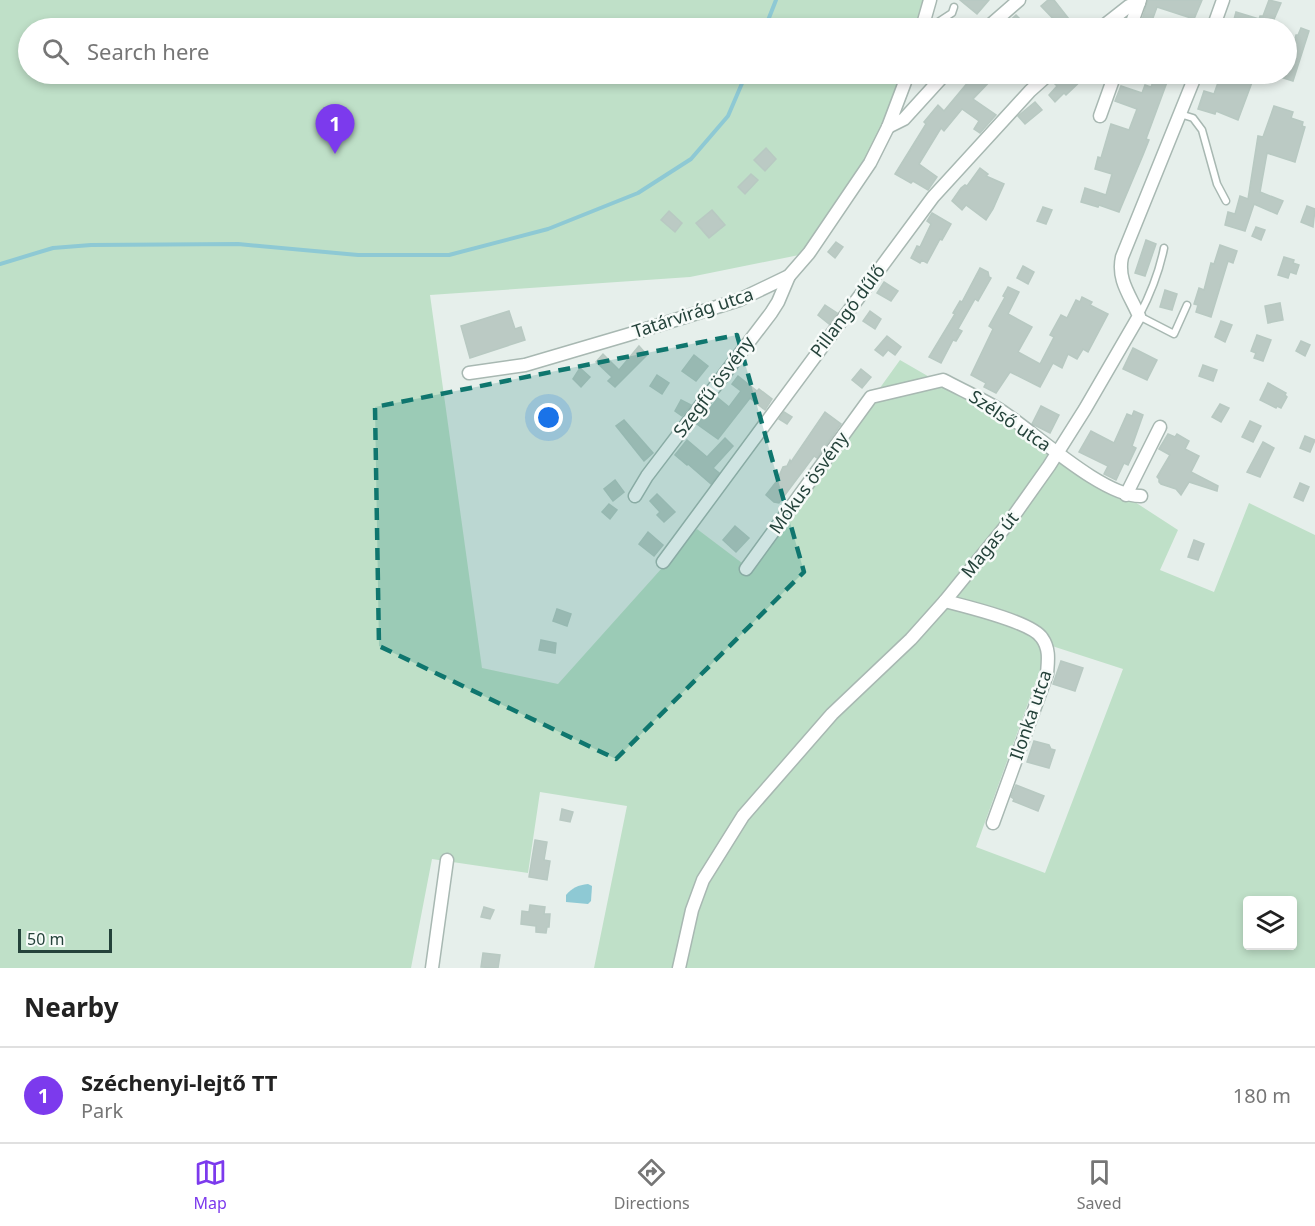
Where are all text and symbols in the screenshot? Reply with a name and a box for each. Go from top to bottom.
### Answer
search box [18,18,1297,84]
icon: search [39,35,72,68]
text: Search here [87,36,209,66]
pin: 1 [316,104,354,154]
street label: Pillangó dűlő [804,259,890,362]
street label: Tatárvirág utca [629,281,756,343]
street label: Szegfű ösvény [667,330,760,442]
street label: Szélső utca [965,384,1056,456]
your location [534,403,563,432]
street label: Mókus ösvény [763,426,854,538]
street label: Magas út [955,506,1024,582]
street label: Ilonka utca [1003,667,1057,763]
map controls [1243,896,1297,950]
button: layers [1243,896,1297,950]
scale bar [18,926,112,954]
text: 50 m [27,928,64,950]
text: Nearby [24,989,119,1025]
text: Széchenyi-lejtő TT [81,1067,277,1097]
text: 1 [38,1082,49,1109]
text: 180 m [1233,1082,1291,1109]
text: Park [81,1097,123,1124]
tab: Map [193,1156,227,1214]
tab: Directions [614,1156,690,1214]
tab: Saved [1077,1156,1121,1214]

